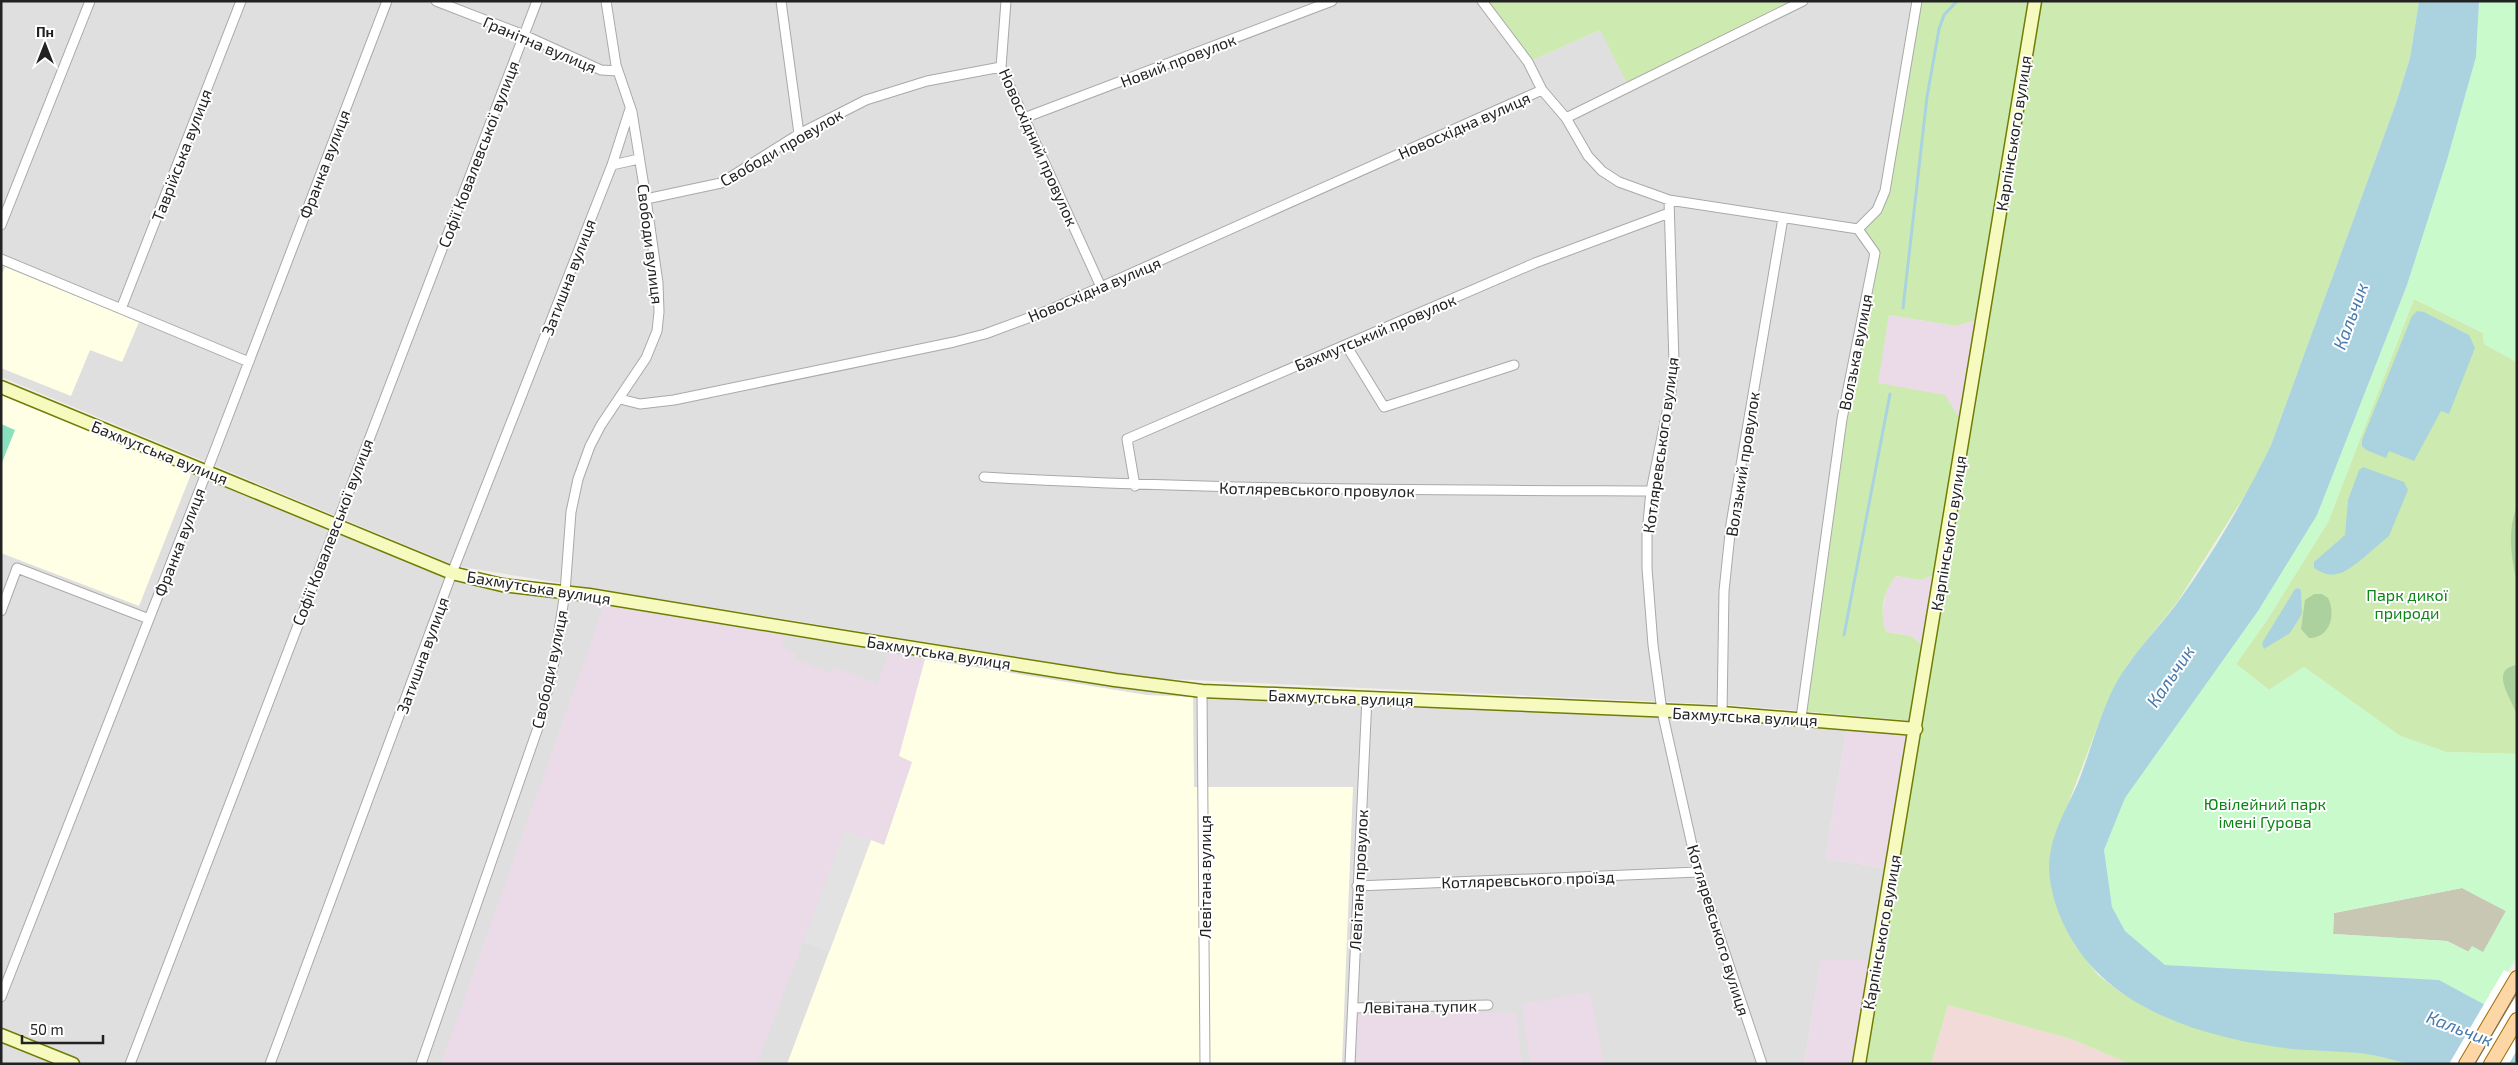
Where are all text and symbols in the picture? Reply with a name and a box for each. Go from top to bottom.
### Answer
street label: Гранітна вулиця [480,12,599,77]
north arrow [20,20,70,70]
text: Пн [36,23,54,40]
street label: Новий провулок [1118,29,1239,92]
street label: Карпінського вулиця [1991,54,2036,212]
street label: Софії Ковалевської вулиця [434,58,523,251]
street label: Новосхідний провулок [995,65,1082,229]
street label: Таврійська вулиця [147,86,216,224]
street label: Новосхідна вулиця [1395,87,1533,164]
street label: Свободи провулок [716,104,847,191]
street label: Франка вулиця [295,107,354,221]
street label: Свободи вулиця [633,183,668,305]
street label: Затишна вулиця [537,216,600,338]
street label: Новосхідна вулиця [1025,252,1164,327]
water label: Кальчик [2328,279,2372,352]
street label: Бахмутський провулок [1292,289,1459,376]
street label: Волзька вулиця [1834,292,1877,412]
street label: Котляревського вулиця [1638,356,1683,535]
street label: Волзький провулок [1721,390,1764,538]
street label: Бахмутська вулиця [89,416,231,489]
street label: Софії Ковалевської вулиця [288,436,377,629]
street label: Карпінського вулиця [1926,454,1971,612]
street label: Котляревського провулок [1219,478,1415,501]
street label: Франка вулиця [150,485,209,599]
street label: Бахмутська вулиця [465,566,612,609]
park label: Парк дикої природи [2366,585,2449,622]
street label: Затишна вулиця [392,594,453,716]
street label: Свободи вулиця [527,608,572,730]
street label: Бахмутська вулиця [865,631,1012,674]
water label: Кальчик [2141,641,2199,711]
street label: Бахмутська вулиця [1268,685,1414,710]
street label: Бахмутська вулиця [1672,703,1818,730]
park label: Ювілейний парк імені Гурова [2204,794,2327,832]
street label: Левітана провулок [1345,808,1372,951]
street label: Левітана вулиця [1195,815,1215,939]
street label: Котляревського вулиця [1683,842,1754,1018]
street label: Карпінського вулиця [1858,853,1905,1011]
street label: Котляревського проїзд [1441,866,1615,892]
street label: Левітана тупик [1363,996,1478,1017]
water label: Кальчик [2424,1005,2497,1051]
scale bar [22,1012,104,1044]
text: 50 m [30,1020,64,1038]

